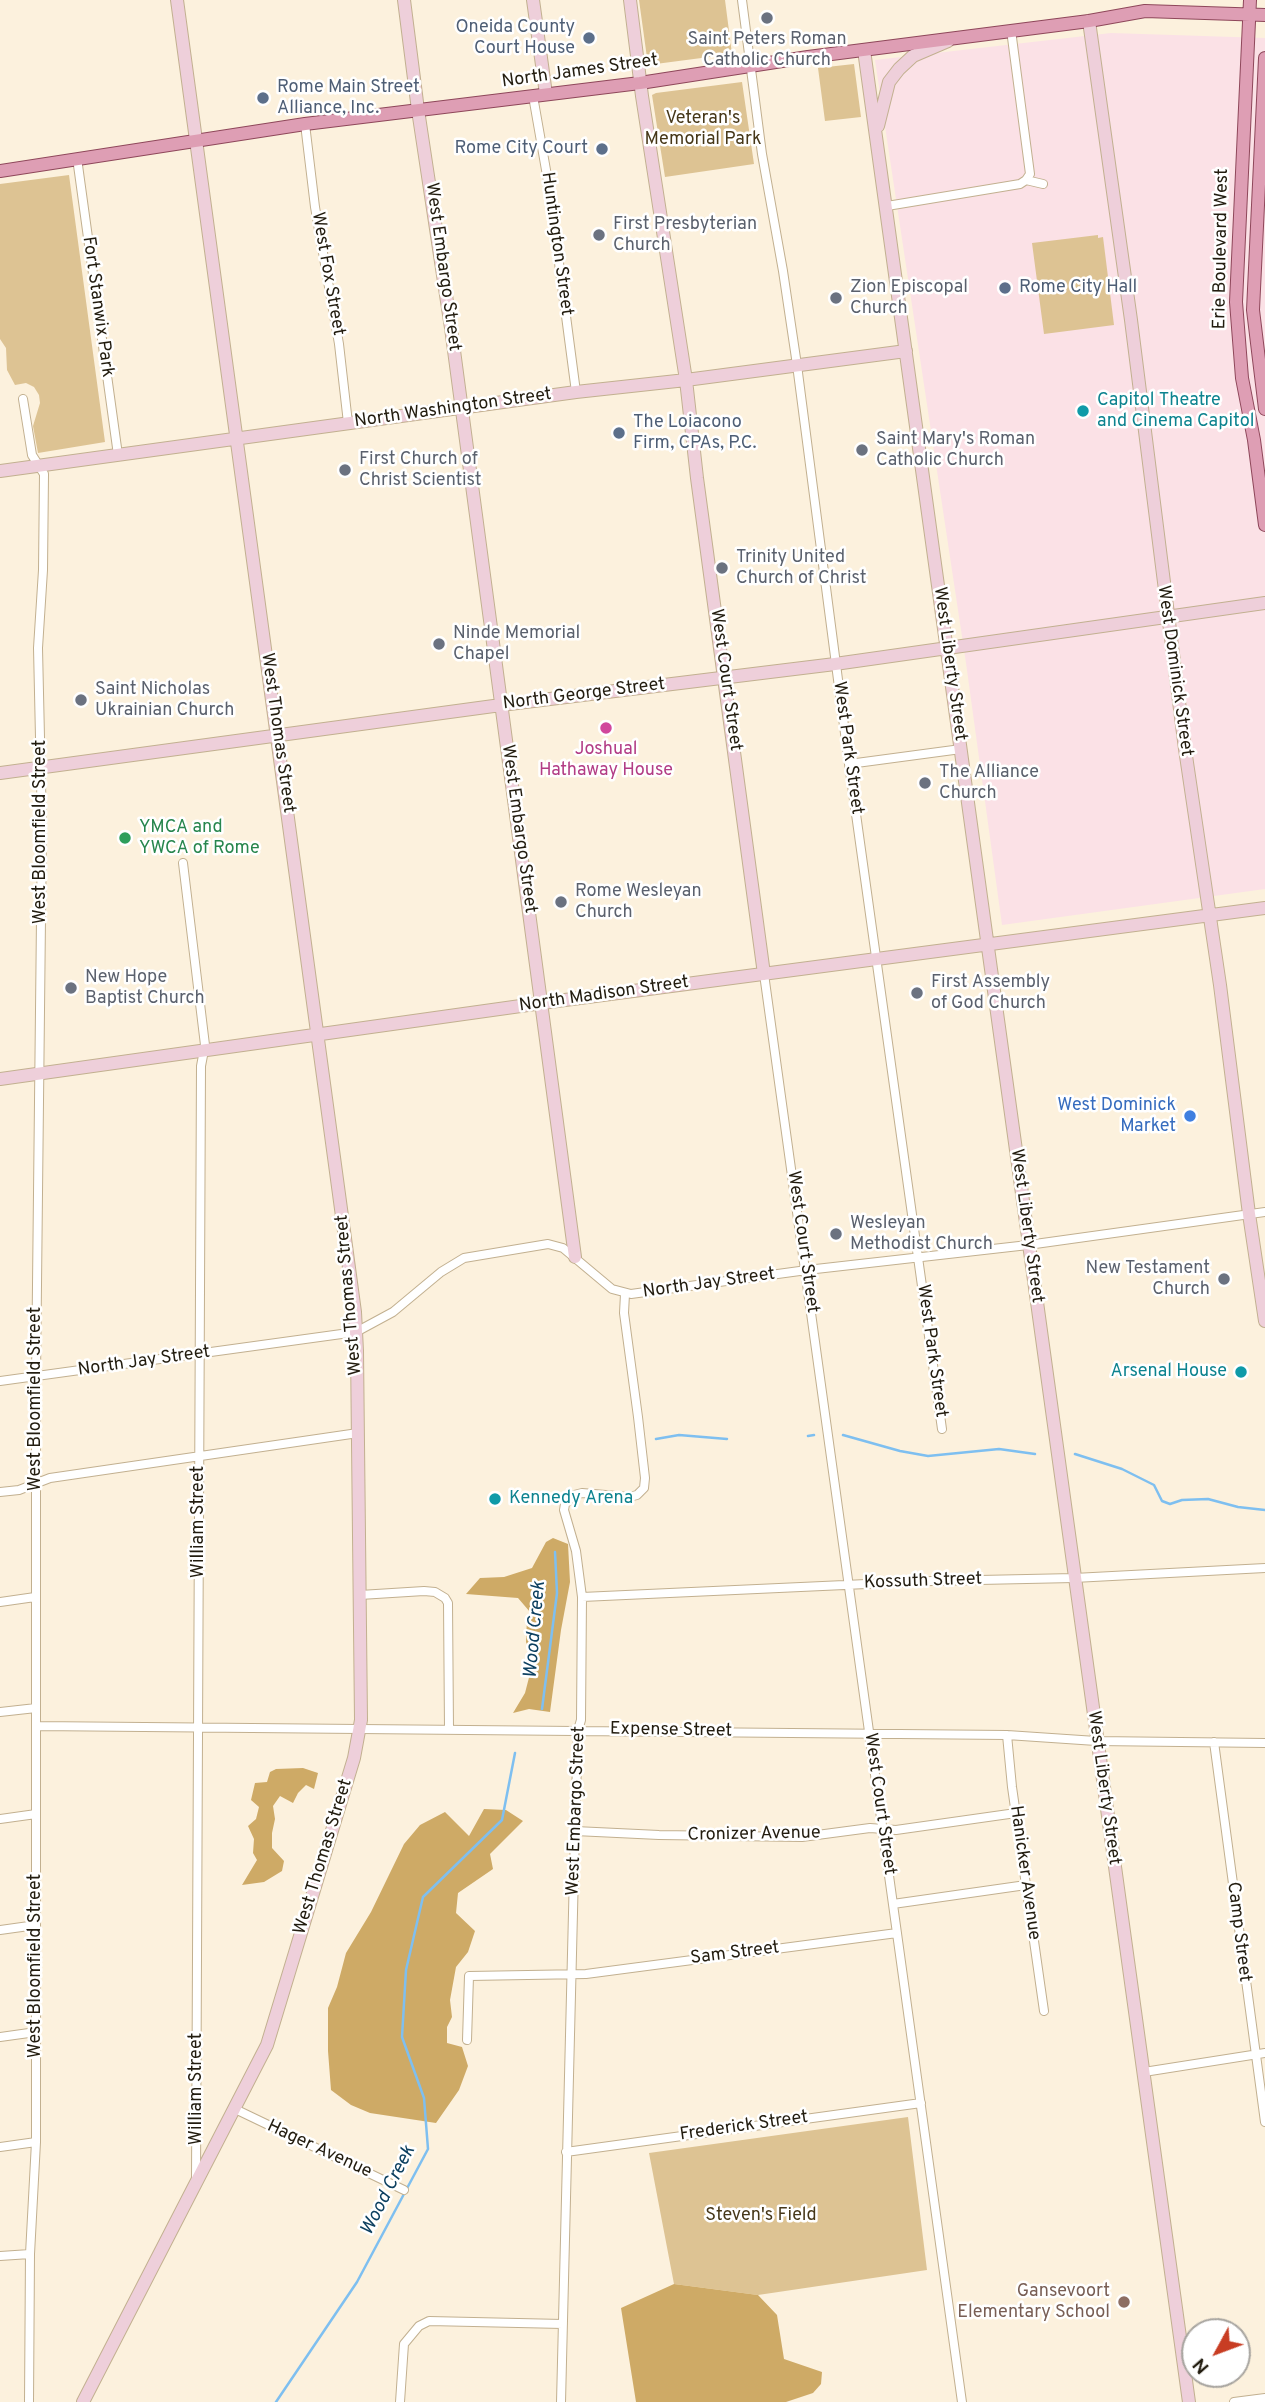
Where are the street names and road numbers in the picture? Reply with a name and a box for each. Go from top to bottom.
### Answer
street label: North James Street [500,50,660,94]
street label: Erie Boulevard West [1210,168,1234,330]
street label: Huntington Street [535,171,577,317]
street label: West Embargo Street [419,181,465,353]
street label: West Fox Street [306,211,348,337]
street label: Fort Stanwix Park [76,235,118,379]
street label: North Washington Street [353,384,553,434]
street label: West Dominick Street [1151,584,1197,758]
street label: West Liberty Street [927,585,971,743]
street label: West Court Street [704,607,746,753]
street label: West Thomas Street [255,652,299,814]
street label: North George Street [502,674,666,716]
street label: West Park Street [827,680,867,816]
street label: West Bloomfield Street [30,740,52,924]
street label: West Embargo Street [495,743,541,915]
street label: North Madison Street [518,972,690,1018]
street label: West Liberty Street [1004,1147,1048,1305]
street label: West Court Street [781,1169,823,1315]
street label: West Thomas Street [332,1214,368,1376]
street label: North Jay Street [641,1264,777,1304]
street label: West Park Street [911,1283,951,1419]
street label: West Bloomfield Street [25,1307,47,1491]
street label: North Jay Street [76,1342,212,1382]
street label: William Street [188,1466,210,1578]
street label: Kossuth Street [863,1569,983,1595]
street label: West Liberty Street [1081,1709,1125,1867]
street label: Expense Street [610,1719,732,1743]
street label: West Embargo Street [563,1726,591,1896]
street label: West Court Street [858,1731,900,1877]
street label: West Thomas Street [290,1777,358,1937]
street label: Hanicker Avenue [1004,1804,1044,1942]
street label: Cronizer Avenue [687,1823,821,1847]
street label: West Bloomfield Street [25,1874,47,2058]
street label: Camp Street [1221,1881,1255,1983]
street label: Sam Street [689,1938,781,1970]
street label: William Street [186,2033,208,2145]
street label: Frederick Street [679,2107,809,2147]
street label: Hager Avenue [263,2116,375,2184]

